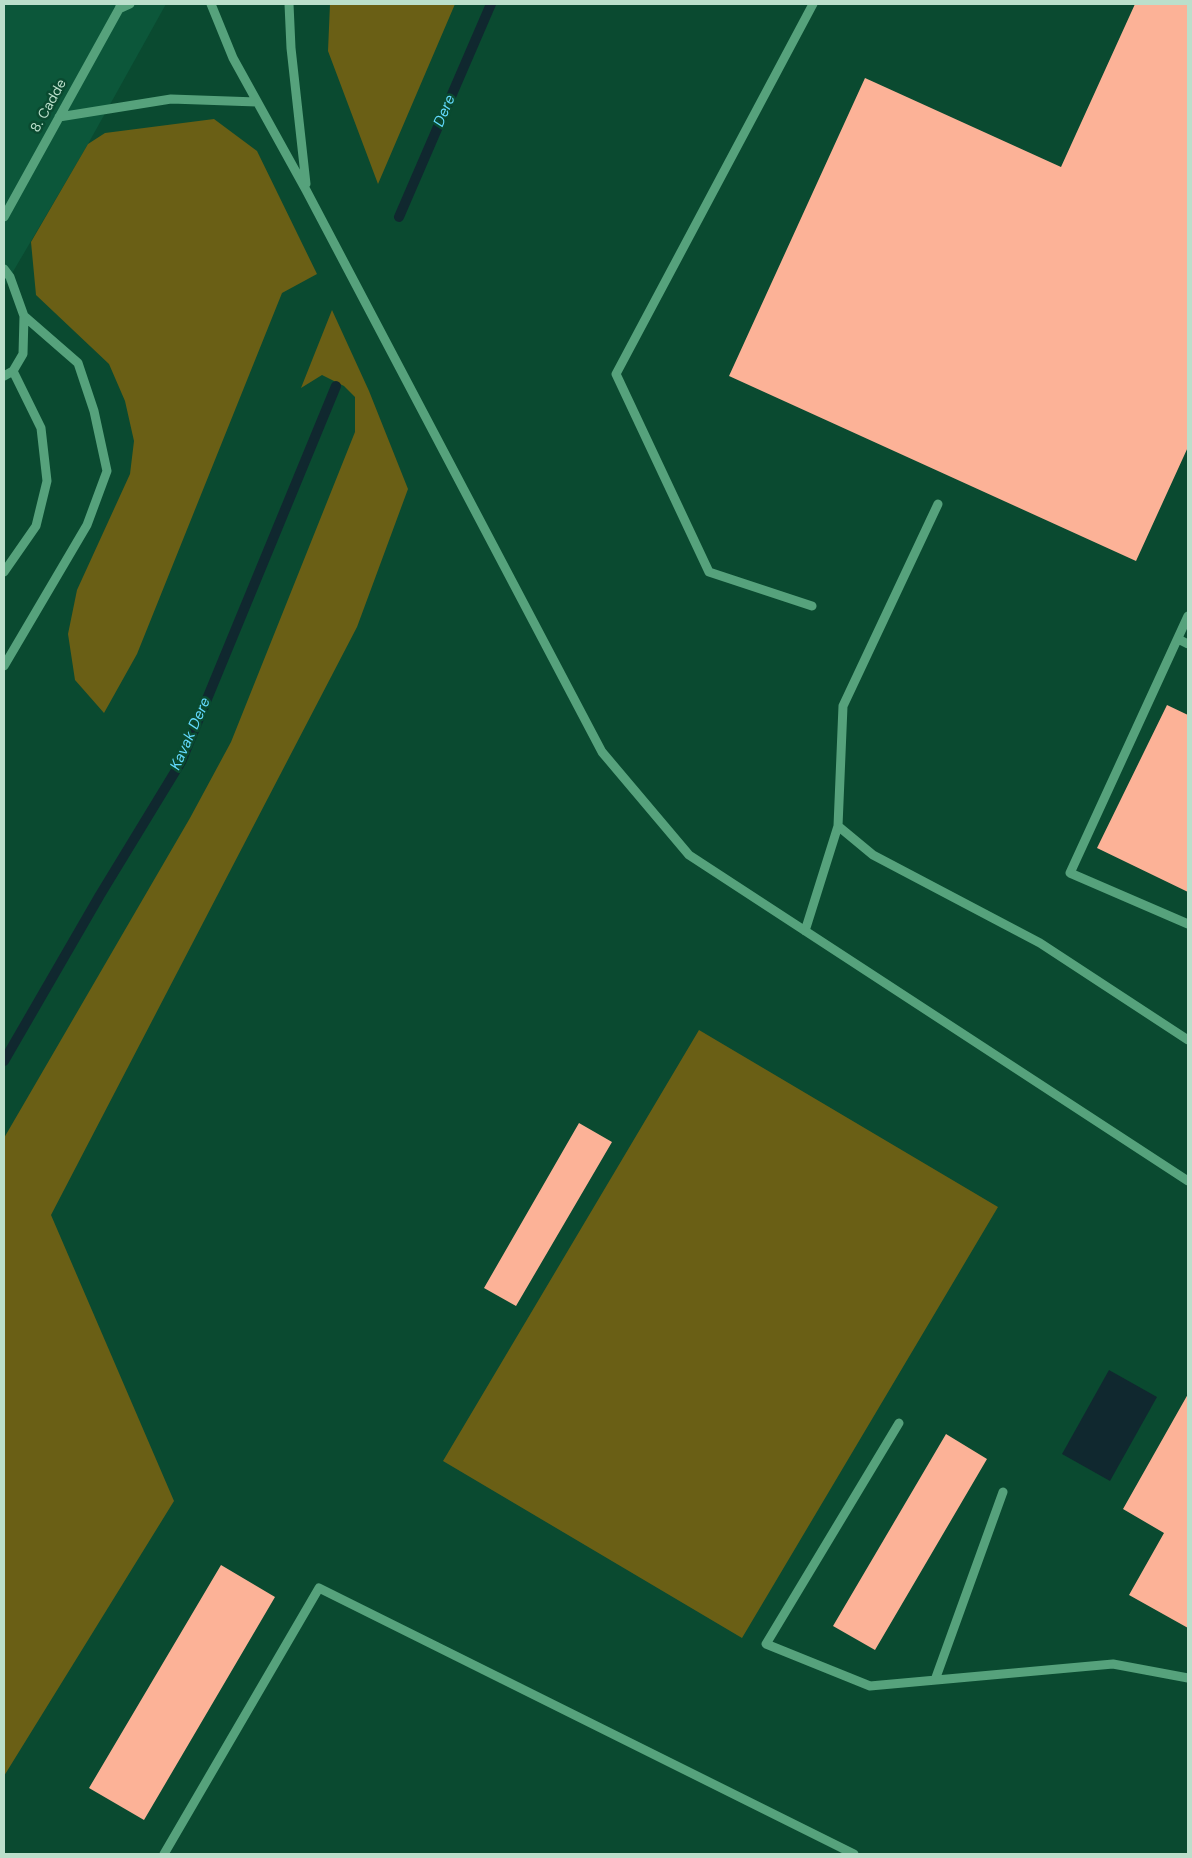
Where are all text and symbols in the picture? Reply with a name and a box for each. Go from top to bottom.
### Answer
street label: 8. Cadde [28,76,70,136]
water label: Dere [430,92,460,130]
water label: Kavak Dere [167,695,215,773]

